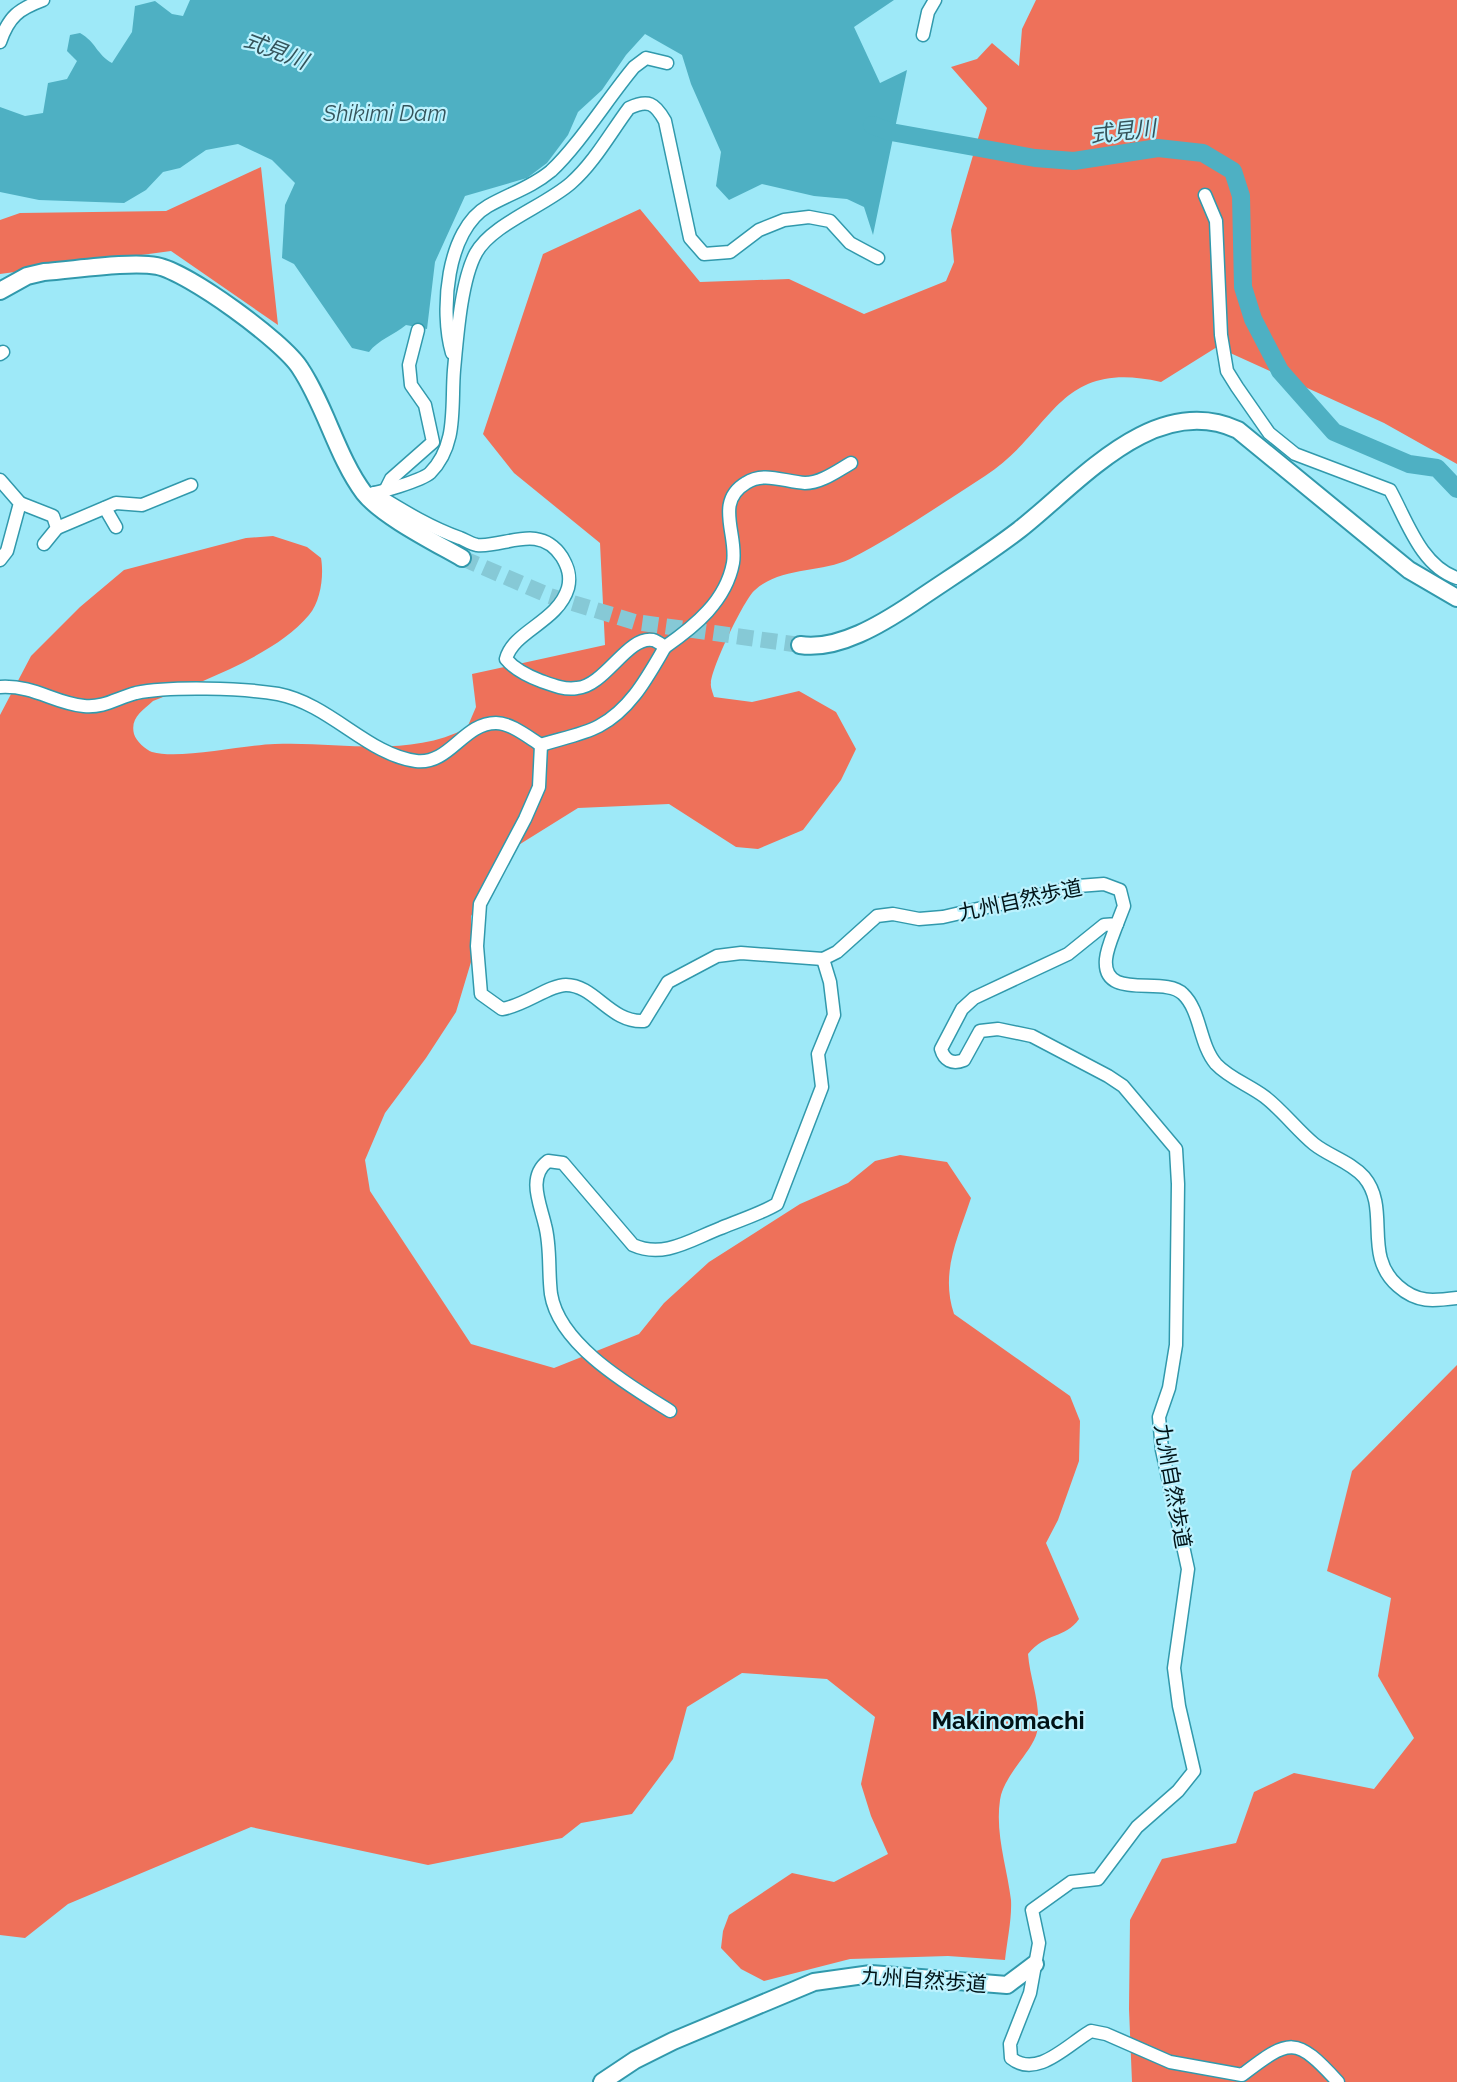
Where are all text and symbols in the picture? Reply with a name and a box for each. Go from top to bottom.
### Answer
water label: 式見川 [241,26,313,75]
water label: Shikimi Dam [322,100,447,126]
water label: 式見川 [1089,114,1159,147]
street label: 九州自然歩道 [956,875,1084,925]
street label: 九州自然歩道 [1150,1422,1196,1550]
district label: Makinomachi [931,1706,1085,1735]
street label: 九州自然歩道 [860,1963,988,1997]

